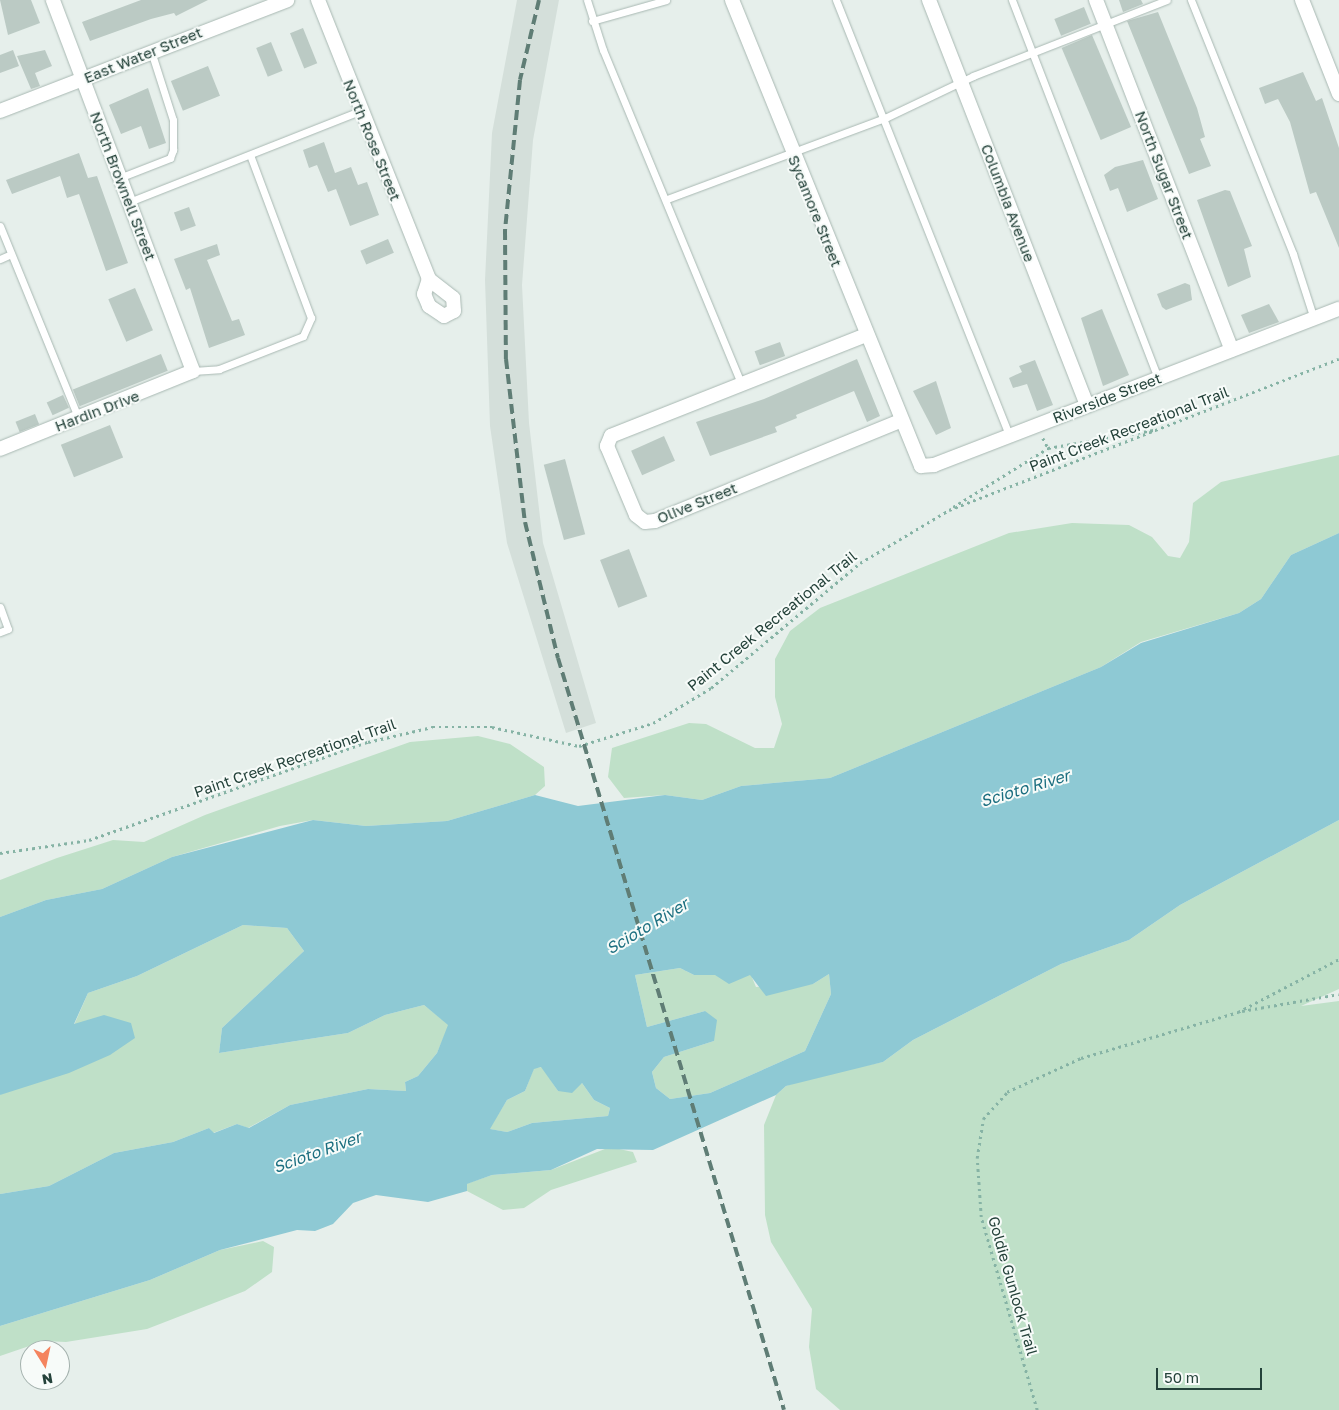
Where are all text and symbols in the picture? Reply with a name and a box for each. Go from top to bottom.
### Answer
street label: East Water Street [81,23,205,87]
street label: North Rose Street [339,77,405,203]
street label: North Sugar Street [1131,108,1197,242]
street label: North Brownell Street [86,109,160,263]
street label: Columbia Avenue [977,142,1039,264]
street label: Sycamore Street [784,152,846,270]
street label: Riverside Street [1050,369,1164,427]
street label: Paint Creek Recreational Trail [1027,383,1231,475]
street label: Hardin Drive [52,387,142,435]
street label: Olive Street [654,479,740,527]
street label: Paint Creek Recreational Trail [684,547,860,695]
street label: Paint Creek Recreational Trail [192,715,398,801]
water label: Scioto River [978,765,1072,811]
water label: Scioto River [603,894,691,958]
water label: Scioto River [270,1127,364,1177]
street label: Goldie Gunlock Trail [985,1214,1041,1358]
north arrow [20,1340,70,1390]
scale bar [1159,1358,1265,1390]
text: 50 m [1164,1368,1199,1386]
text: N [41,1370,54,1389]

